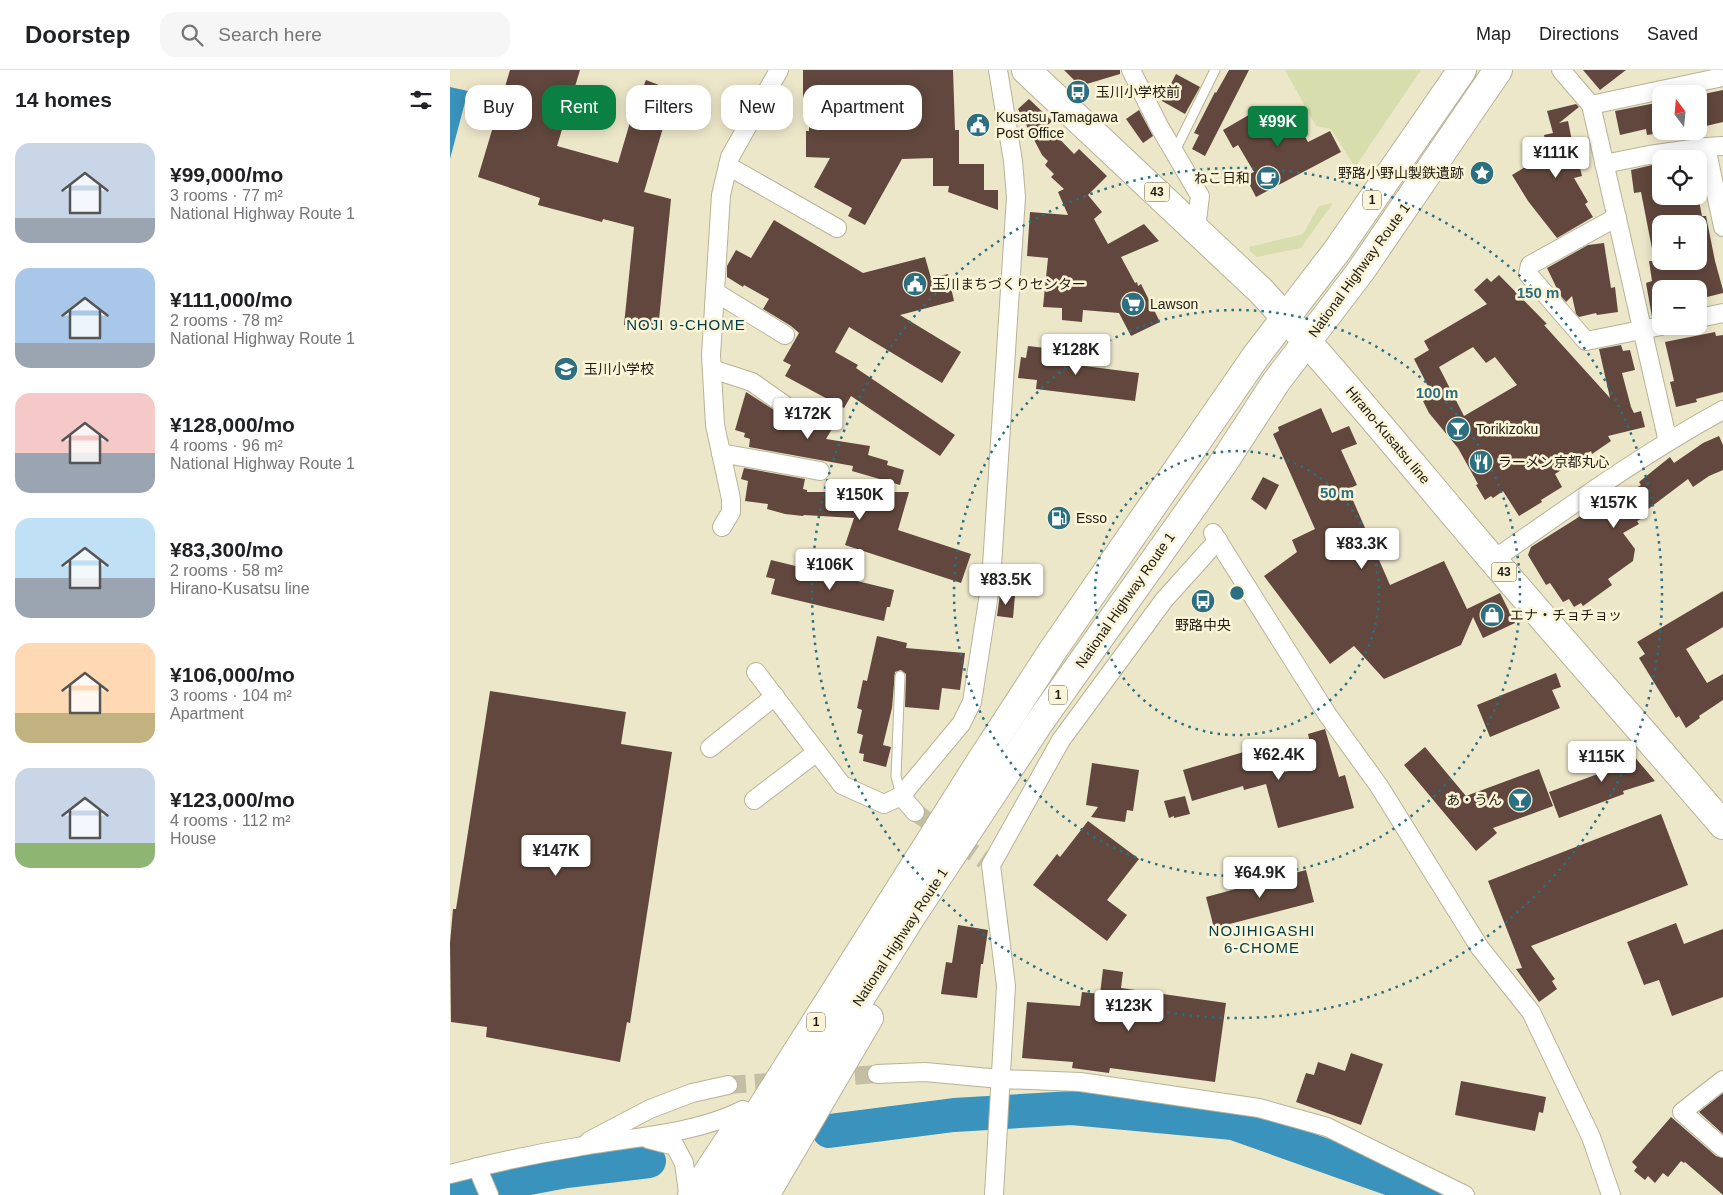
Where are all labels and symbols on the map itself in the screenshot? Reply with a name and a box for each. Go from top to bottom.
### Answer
bus stop icon: 玉川小学校前 [1065,79,1091,105]
place label: 玉川小学校前 [1096,84,1180,100]
north arrow [1652,85,1708,140]
pin: ¥99K [1248,106,1308,148]
place label: Kusatsu Tamagawa Post Office [996,109,1118,141]
public building icon: Kusatsu Tamagawa Post Office [965,112,991,138]
pin: ¥111K [1521,136,1591,179]
place icon: 野路小野山製鉄遺跡 [1469,160,1495,186]
cafe icon: ねこ日和 [1255,165,1281,191]
place label: 野路小野山製鉄遺跡 [1338,165,1464,181]
place label: ねこ日和 [1194,170,1250,186]
road number: 43 [1144,182,1170,202]
road number: 1 [1363,190,1381,210]
street label: National Highway Route 1 [1305,200,1413,340]
public building icon: 玉川まちづくりセンター [902,271,928,297]
place label: 玉川まちづくりセンター [932,276,1086,292]
text: 150 m [1517,284,1559,301]
supermarket icon: Lawson [1120,291,1146,317]
place label: Lawson [1150,296,1198,312]
district label: NOJI 9-CHOME [626,316,746,333]
pin: ¥128K [1041,334,1111,376]
school or university icon: 玉川小学校 [553,356,579,382]
place label: 玉川小学校 [584,361,654,377]
street label: Hirano-Kusatsu line [1343,383,1434,487]
text: 100 m [1416,384,1458,401]
pin: ¥172K [773,398,843,440]
bar icon: Torikizoku [1445,416,1471,442]
place label: Torikizoku [1476,421,1538,437]
restaurant icon: ラーメン京都丸心 [1468,449,1494,475]
place label: ラーメン京都丸心 [1498,454,1609,470]
pin: ¥150K [825,478,895,521]
text: 50 m [1320,484,1354,501]
pin: ¥157K [1579,486,1649,529]
fuel station icon: Esso [1046,505,1072,531]
place label: Esso [1076,510,1107,526]
pin: ¥83.3K [1321,528,1403,570]
street label: National Highway Route 1 [1072,529,1178,671]
pin: ¥106K [795,548,865,591]
road number: 43 [1492,562,1516,582]
pin: ¥83.5K [965,564,1047,606]
centre of rings [1228,584,1246,602]
bus stop icon: 野路中央 [1190,588,1216,614]
shop icon: エナ・チョチョッ [1479,602,1505,628]
place label: エナ・チョチョッ [1510,607,1622,623]
place label: 野路中央 [1175,617,1231,633]
road number: 1 [1049,686,1067,704]
pin: ¥62.4K [1238,738,1320,781]
pin: ¥115K [1567,740,1637,783]
bar icon: あ・うん [1507,787,1533,813]
place label: あ・うん [1446,792,1502,808]
pin: ¥147K [521,834,591,877]
pin: ¥64.9K [1219,856,1301,899]
street label: National Highway Route 1 [849,865,951,1009]
district label: NOJIHIGASHI 6-CHOME [1209,922,1315,956]
pin: ¥123K [1094,990,1164,1032]
road number: 1 [807,1012,825,1032]

